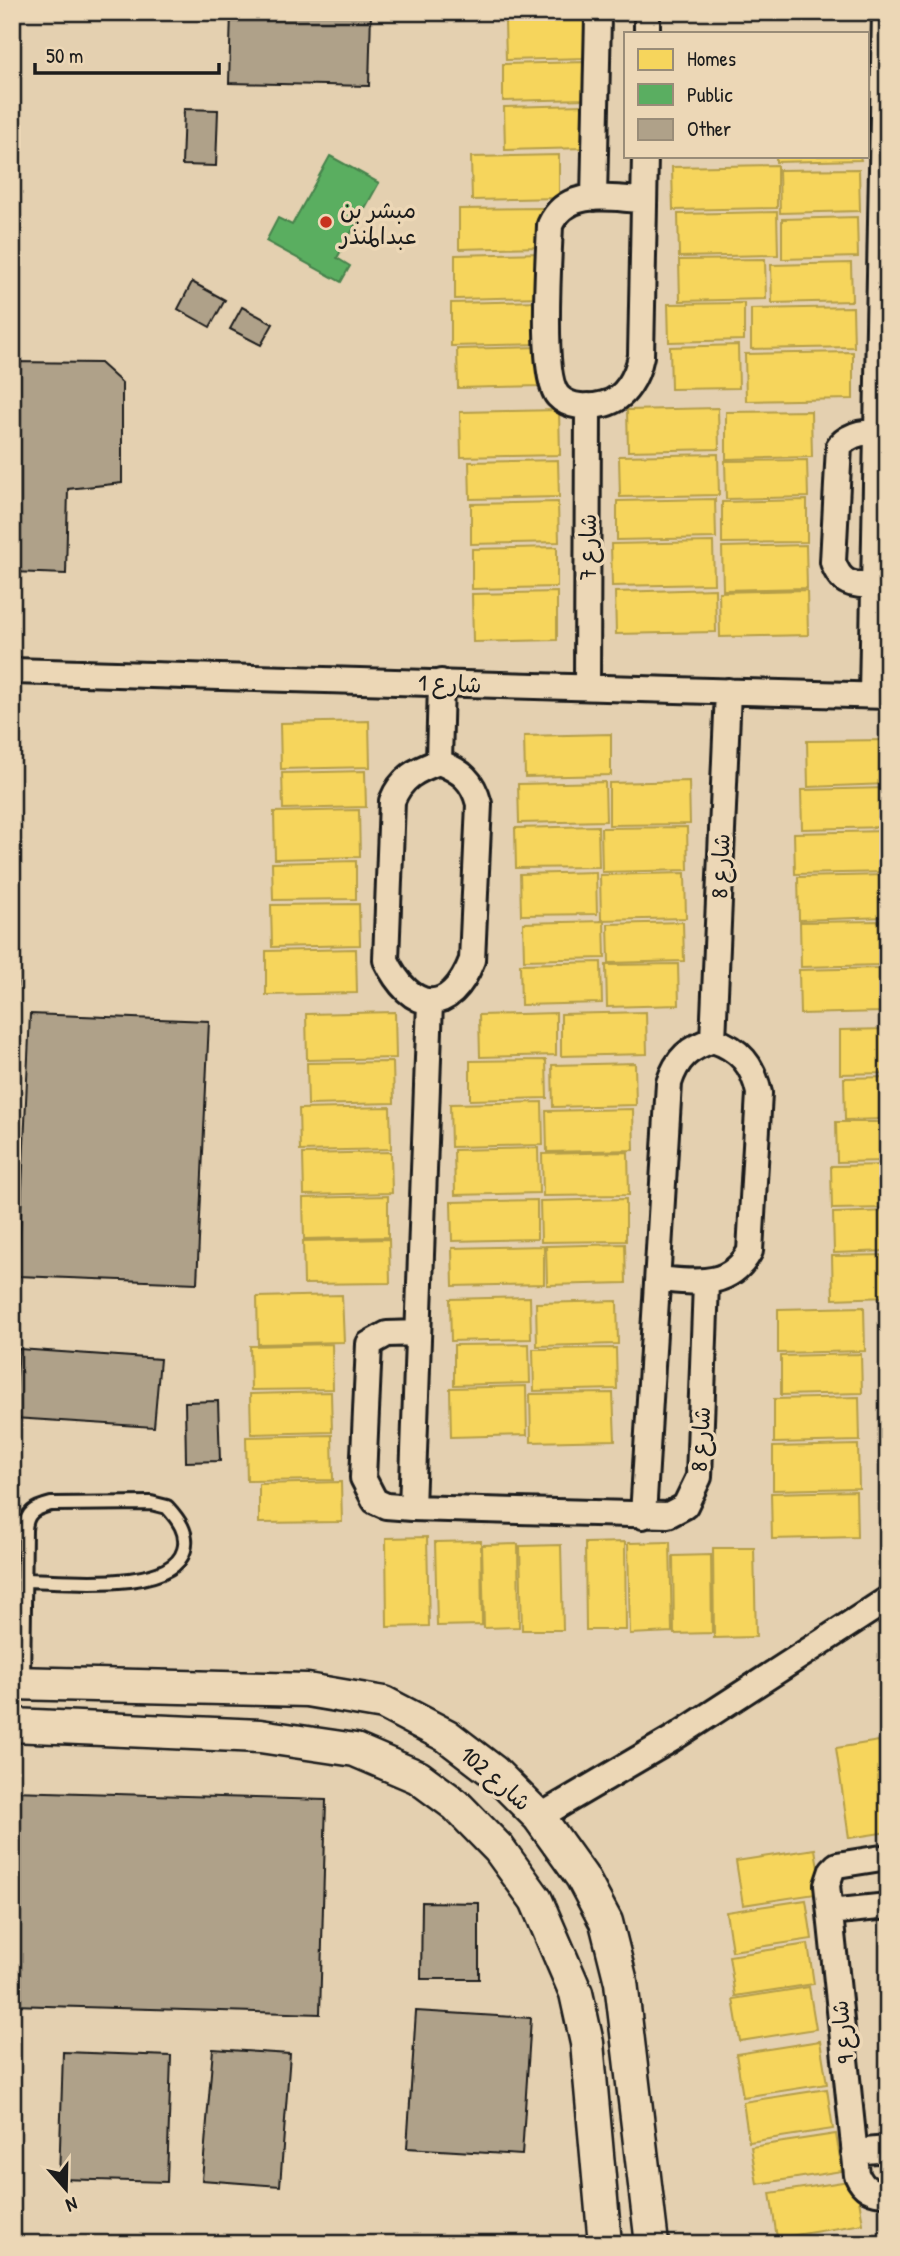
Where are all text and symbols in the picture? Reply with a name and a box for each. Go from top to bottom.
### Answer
scale bar [35,32,219,76]
legend [624,32,869,158]
text: 50 m [46,41,83,70]
text: Homes [687,44,736,73]
text: Public [687,80,733,109]
text: Other [687,114,731,143]
place label: مبشر بن عبدالمنذر [338,194,417,251]
marker: مبشر بن عبدالمنذر [318,214,334,230]
street label: شارع 7 [572,514,604,580]
street label: شارع 1 [418,666,482,701]
street label: شارع 8 [703,833,738,899]
street label: شارع 8 [683,1406,718,1472]
street label: شارع 102 [453,1739,538,1818]
street label: شارع 9 [823,1999,862,2065]
north arrow [32,2154,102,2224]
text: N [63,2191,81,2219]

